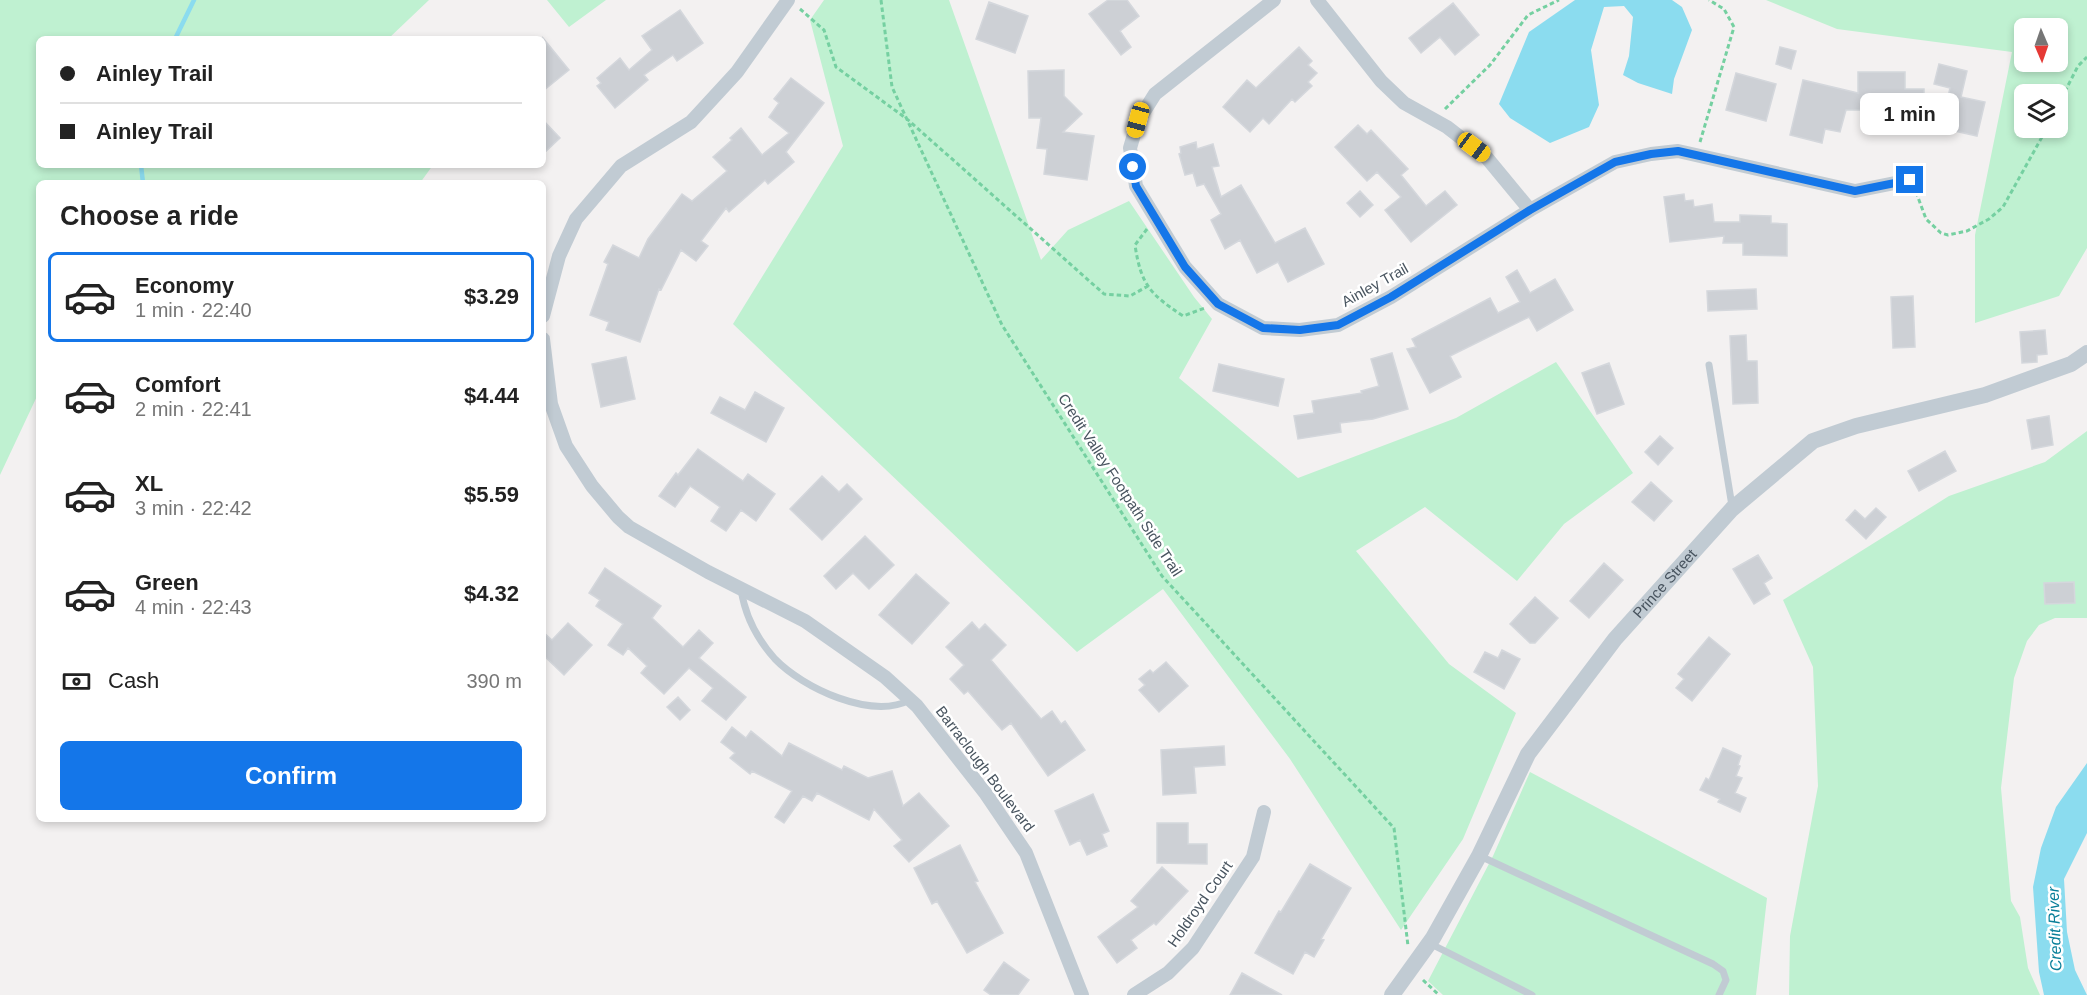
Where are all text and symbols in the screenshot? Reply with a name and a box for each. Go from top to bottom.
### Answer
north arrow [2014,18,2068,72]
map controls [2014,18,2068,138]
text: Ainley Trail [96,61,213,86]
button: layers [2014,84,2068,138]
callout: 1 min [1860,93,1960,135]
car [1125,100,1151,140]
text: 1 min [1883,103,1936,125]
text: Ainley Trail [96,119,213,144]
car [1454,129,1494,165]
route start [1119,153,1146,180]
route end [1896,166,1923,193]
text: Choose a ride [60,201,239,231]
street label: Ainley Trail [1339,259,1411,310]
icon: car [63,270,117,324]
text: Economy [135,273,234,298]
text: $3.29 [464,284,519,309]
text: 1 min · 22:40 [135,299,252,321]
icon: car [63,369,117,423]
text: Comfort [135,372,221,397]
text: $4.44 [464,383,519,408]
street label: Credit Valley Footpath Side Trail [1055,390,1186,579]
text: 2 min · 22:41 [135,398,252,420]
icon: car [63,468,117,522]
text: XL [135,471,163,496]
text: $5.59 [464,482,519,507]
text: 3 min · 22:42 [135,497,252,519]
street label: Prince Street [1629,545,1700,621]
icon: car [63,567,117,621]
text: Green [135,570,199,595]
text: $4.32 [464,581,519,606]
text: 4 min · 22:43 [135,596,252,618]
icon: cash [60,665,93,698]
text: Cash [108,668,159,693]
text: 390 m [466,670,522,692]
street label: Barraclough Boulevard [933,703,1038,835]
button: Confirm [60,741,522,810]
street label: Holdroyd Court [1164,857,1236,950]
water label: Credit River [2045,886,2064,971]

